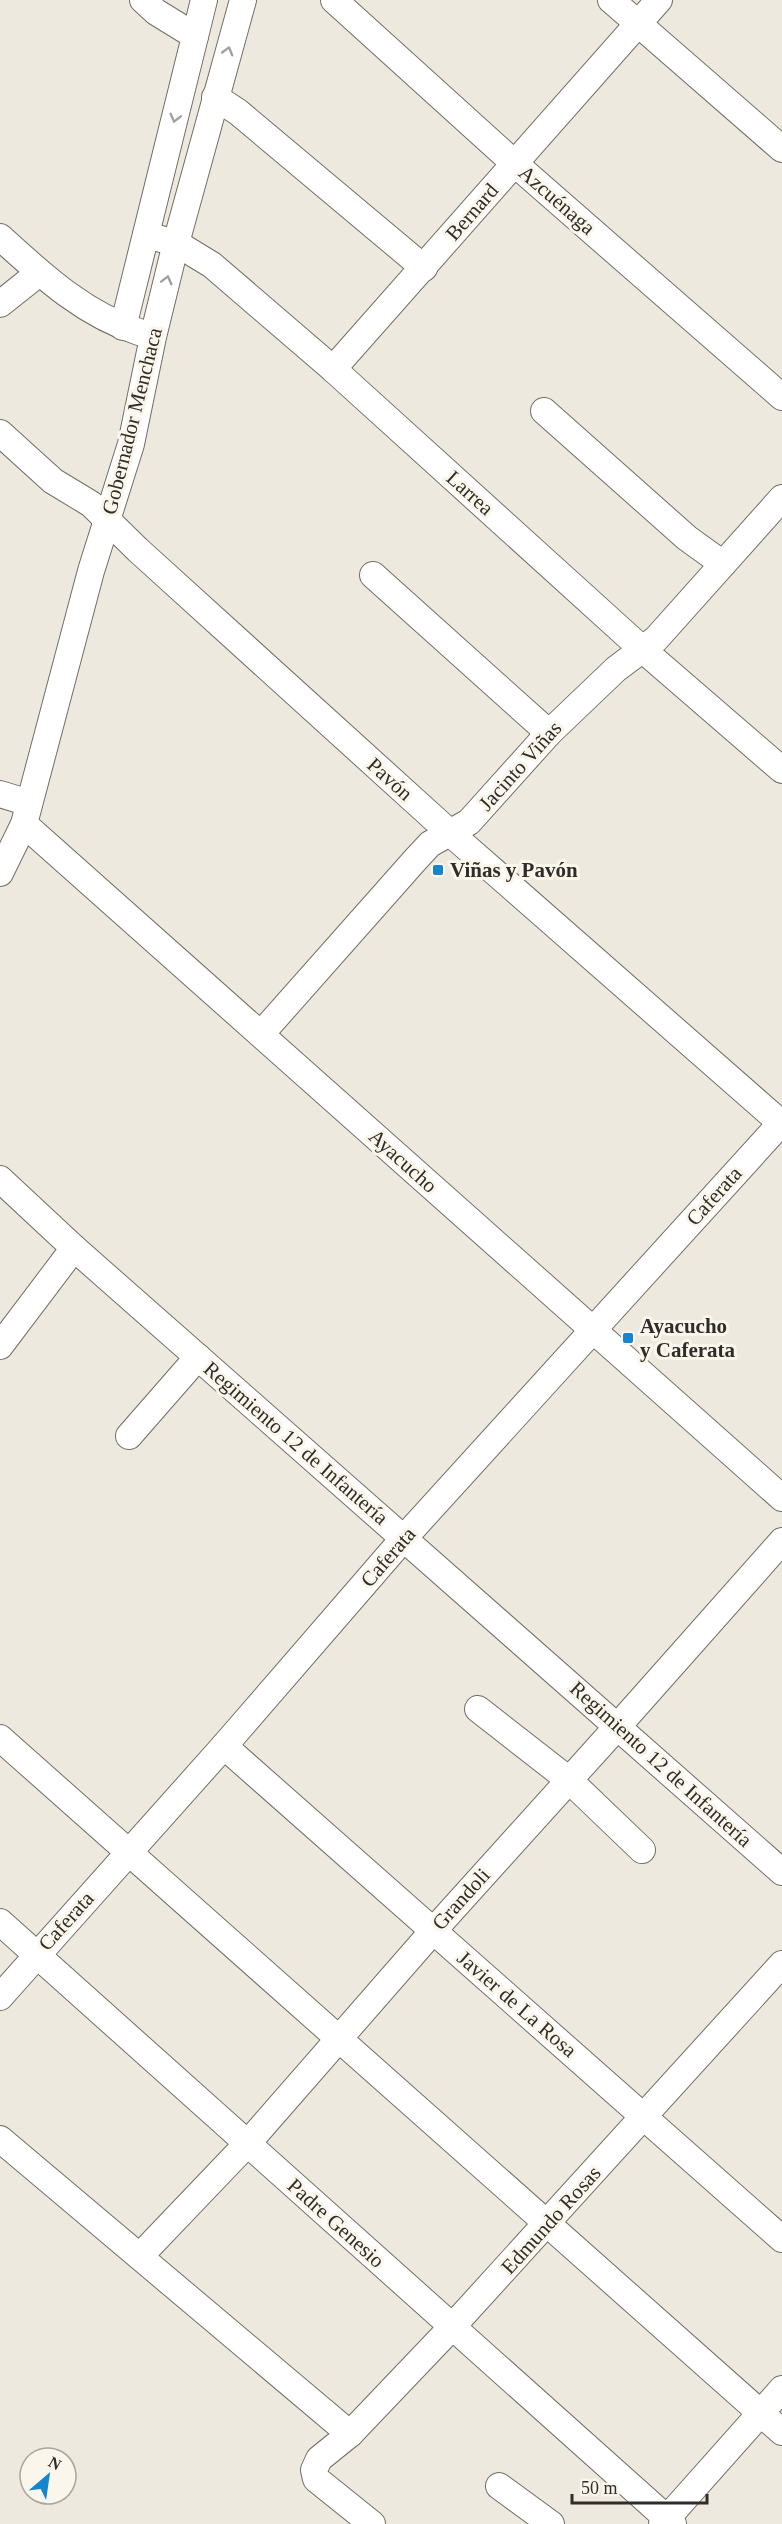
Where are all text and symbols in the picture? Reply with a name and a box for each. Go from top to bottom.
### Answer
one-way arrow [221,46,233,57]
one-way arrow [169,113,182,123]
street label: Azcuénaga [514,160,601,240]
street label: Bernard [441,178,504,245]
one-way arrow [160,275,173,285]
street label: Gobernador Menchaca [97,324,167,517]
street label: Larrea [442,466,499,521]
street label: Jacinto Viñas [474,716,566,816]
street label: Pavón [362,753,418,806]
place label: Viñas y Pavón [450,858,578,882]
marker: Viñas y Pavón [431,863,445,877]
street label: Ayacucho [364,1124,442,1198]
street label: Caferata [681,1161,747,1230]
place label: Ayacucho y Caferata [640,1314,736,1362]
marker: Ayacucho y Caferata [621,1331,635,1345]
street label: Regimiento 12 de Infantería [199,1356,394,1530]
street label: Caferata [356,1522,421,1592]
street label: Regimiento 12 de Infantería [565,1676,757,1852]
street label: Grandoli [427,1863,495,1935]
street label: Caferata [33,1886,99,1955]
street label: Javier de La Rosa [453,1946,582,2063]
street label: Edmundo Rosas [496,2161,606,2279]
street label: Padre Genesio [283,2173,389,2273]
north arrow [18,2446,78,2506]
text: N [46,2453,65,2474]
scale bar [572,2467,707,2505]
text: 50 m [581,2478,618,2498]

